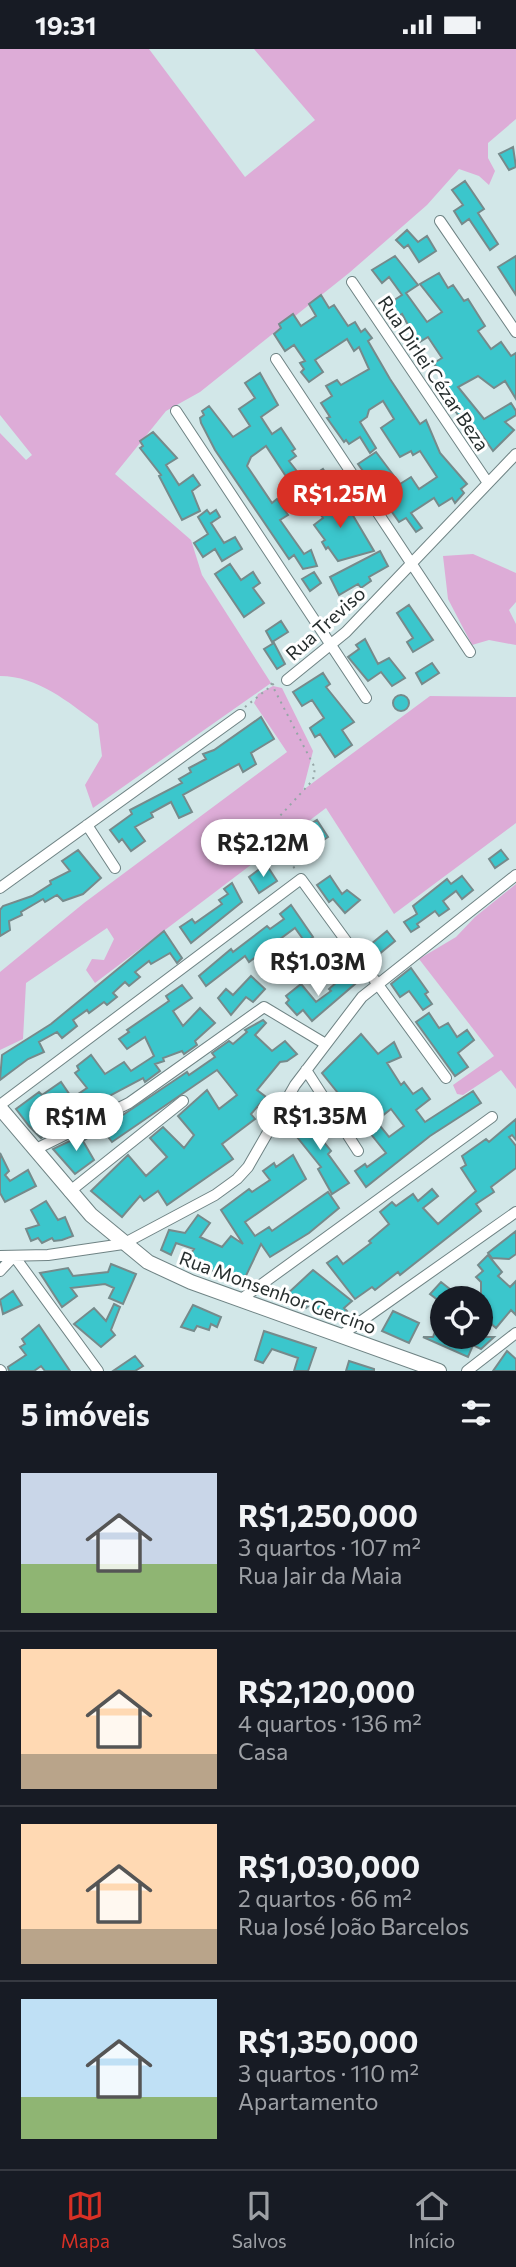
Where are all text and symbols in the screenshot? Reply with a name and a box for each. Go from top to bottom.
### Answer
text: 19:31 [35,9,97,40]
street label: Rua Dirlei Cézar Beza [374,291,494,455]
pin: R$1.25M [275,470,405,530]
text: R$1.25M [293,479,387,507]
street label: Rua Treviso [280,581,370,665]
pin: R$2.12M [198,819,328,879]
text: R$2.12M [217,828,309,856]
pin: R$1.03M [253,939,383,998]
text: R$1.03M [270,947,366,975]
pin: R$1M [35,1093,117,1153]
pin: R$1.35M [255,1093,385,1152]
text: R$1.35M [273,1101,367,1129]
text: R$1M [45,1102,107,1130]
street label: Rua Monsenhor Gercino [176,1246,380,1338]
map controls [430,1286,493,1349]
button: locate [430,1286,493,1349]
icon: filters [457,1394,495,1432]
text: 5 imóveis [21,1395,150,1432]
text: R$1,250,000 [238,1496,418,1533]
icon: home [77,1501,161,1585]
text: 3 quartos · 107 m² [238,1533,421,1561]
text: Rua Jair da Maia [238,1561,402,1589]
text: R$2,120,000 [238,1672,415,1709]
icon: home [77,1677,161,1761]
text: 4 quartos · 136 m² [238,1709,422,1737]
text: Casa [238,1737,288,1765]
text: R$1,030,000 [238,1847,420,1884]
icon: home [77,1852,161,1936]
text: 2 quartos · 66 m² [238,1884,412,1912]
text: Rua José João Barcelos [238,1912,469,1940]
text: R$1,350,000 [238,2022,418,2059]
icon: home [77,2027,161,2111]
text: 3 quartos · 110 m² [238,2059,419,2087]
text: Apartamento [238,2087,379,2115]
tab: Mapa [61,2187,110,2252]
tab: Salvos [232,2187,287,2252]
tab: Início [408,2187,455,2252]

